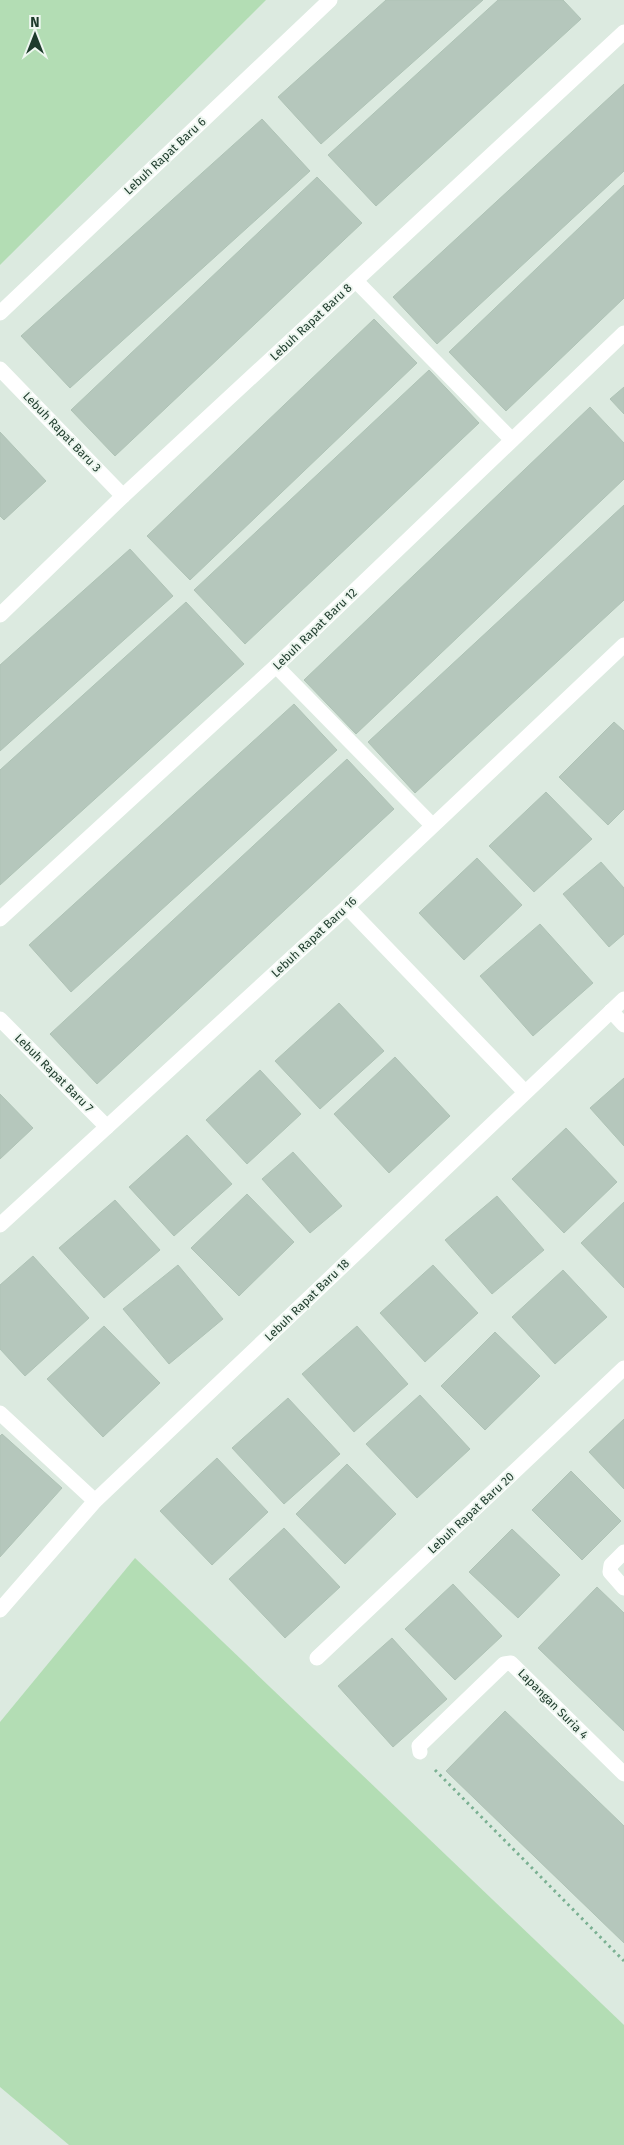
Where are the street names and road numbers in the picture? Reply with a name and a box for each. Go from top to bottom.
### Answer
street label: Lebuh Rapat Baru 6 [121,115,209,197]
street label: Lebuh Rapat Baru 8 [267,280,355,363]
street label: Lebuh Rapat Baru 3 [20,389,104,475]
street label: Lebuh Rapat Baru 12 [270,585,360,673]
street label: Lebuh Rapat Baru 16 [268,894,360,980]
street label: Lebuh Rapat Baru 7 [12,1031,96,1115]
street label: Lebuh Rapat Baru 18 [262,1256,352,1344]
street label: Lebuh Rapat Baru 20 [425,1469,517,1556]
street label: Lapangan Suria 4 [515,1666,591,1742]

